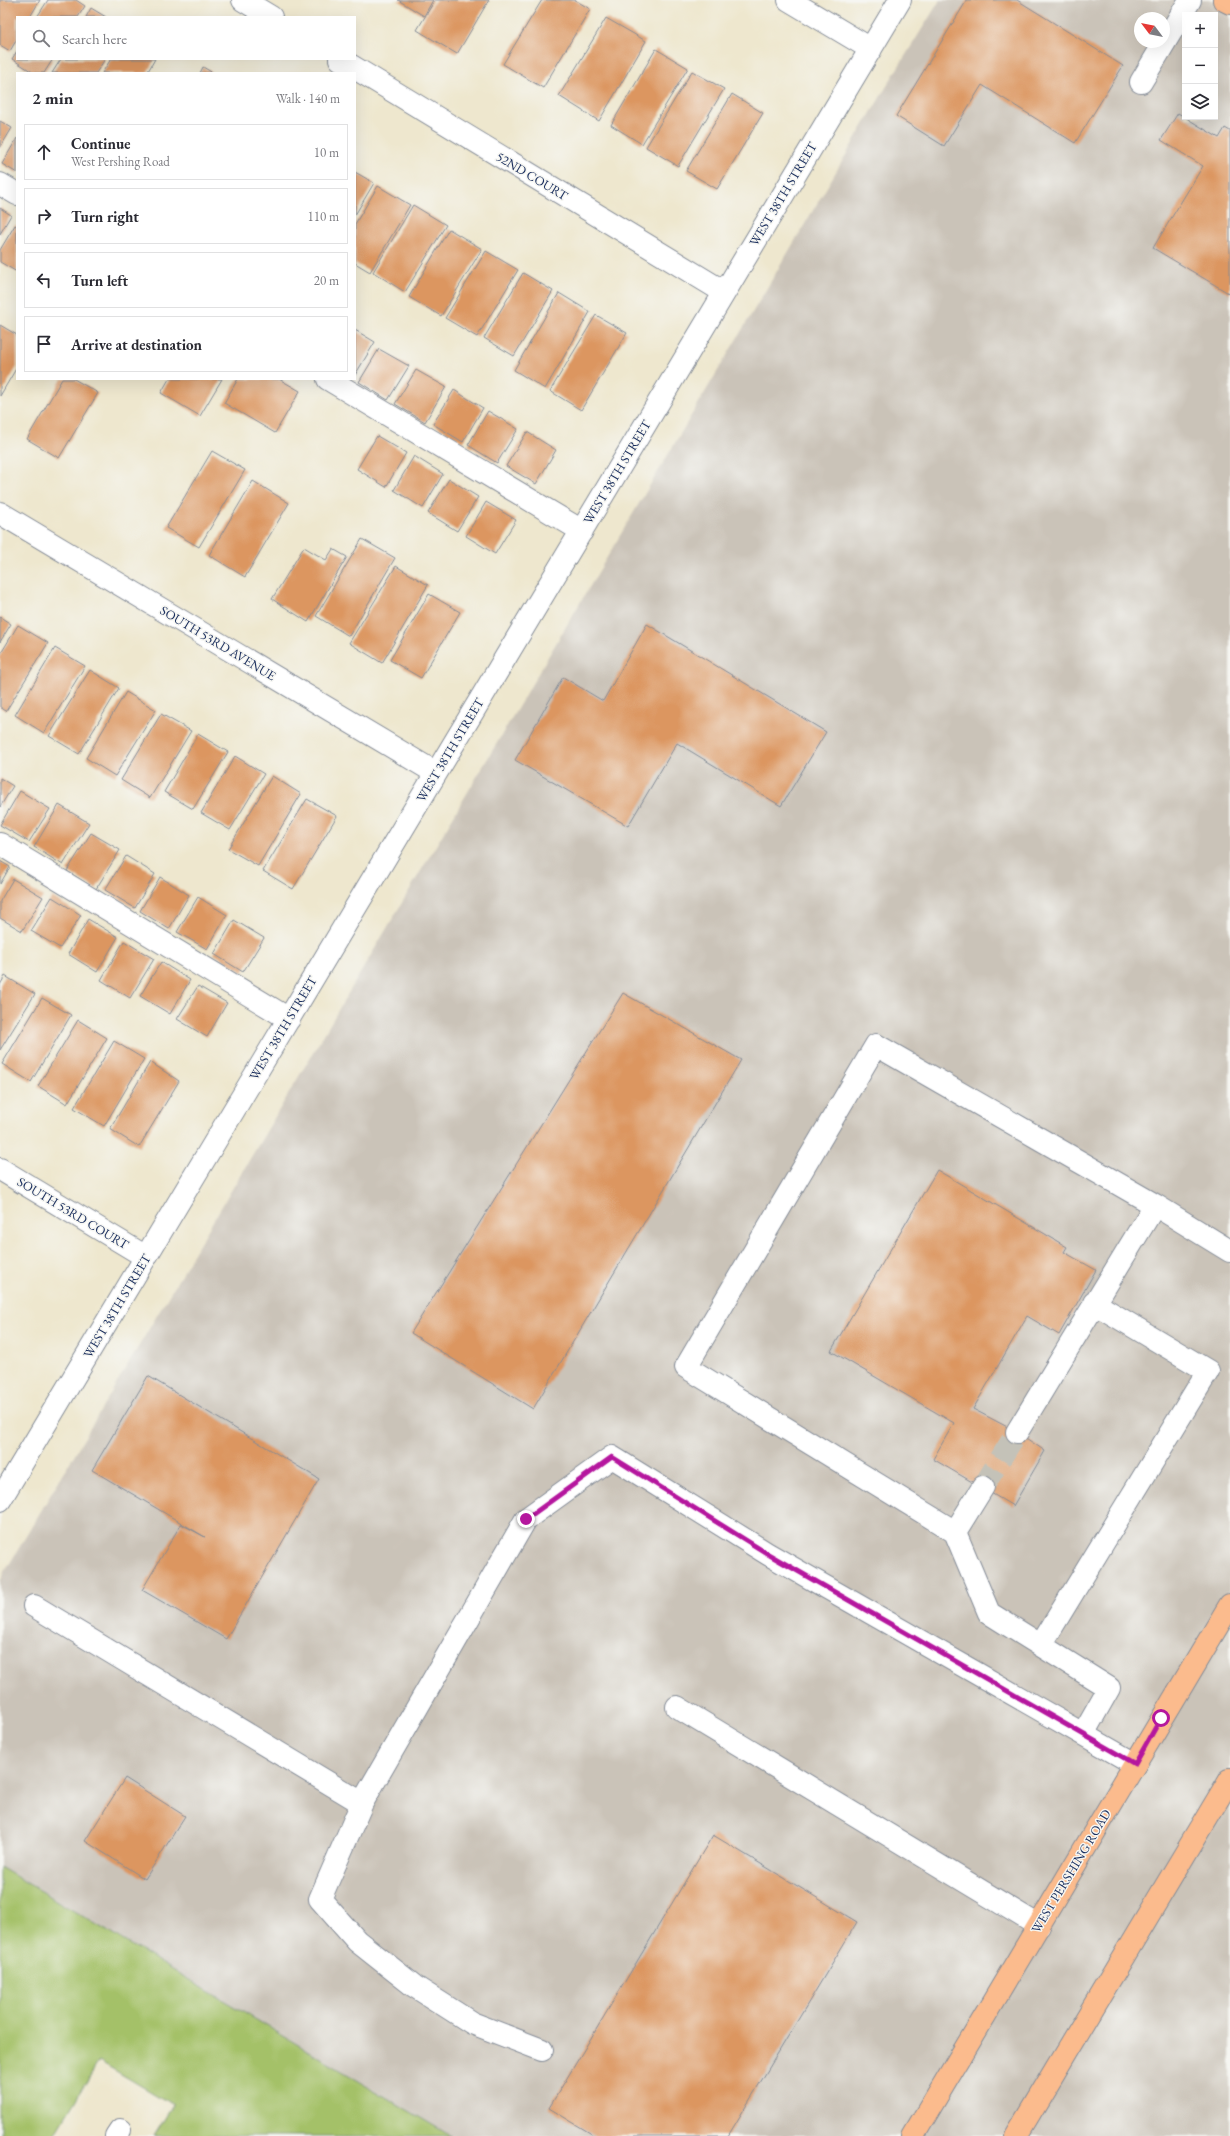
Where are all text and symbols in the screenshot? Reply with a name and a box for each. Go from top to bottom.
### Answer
north arrow [1134,12,1170,48]
map controls [1182,12,1218,120]
button: + [1182,12,1218,48]
search box [16,16,356,60]
icon: search [30,27,52,49]
text: Search here [62,29,127,48]
button: − [1182,48,1218,84]
button: layers [1182,84,1218,120]
text: 2 min [32,87,73,109]
text: Walk · 140 m [276,90,340,107]
text: Continue [71,134,131,153]
street label: WEST 38TH STREET [745,139,821,249]
icon: ahead [33,141,55,163]
text: 10 m [314,144,339,161]
street label: 52ND COURT [493,148,571,204]
text: West Pershing Road [71,153,170,170]
icon: right [33,205,55,227]
text: Turn right [71,207,139,226]
text: 110 m [308,208,339,225]
icon: left [33,269,55,291]
text: Turn left [71,271,128,290]
text: 20 m [314,272,339,289]
icon: arrive [33,333,55,355]
text: Arrive at destination [71,335,202,354]
street label: WEST 38TH STREET [579,417,655,527]
street label: SOUTH 53RD AVENUE [157,602,279,684]
street label: WEST 38TH STREET [412,695,488,805]
street label: WEST 38TH STREET [245,973,321,1083]
street label: SOUTH 53RD COURT [14,1173,132,1253]
street label: WEST 38TH STREET [79,1251,155,1361]
route end [517,1510,535,1528]
route start [1152,1709,1170,1727]
street label: WEST PERSHING ROAD [1027,1806,1115,1936]

